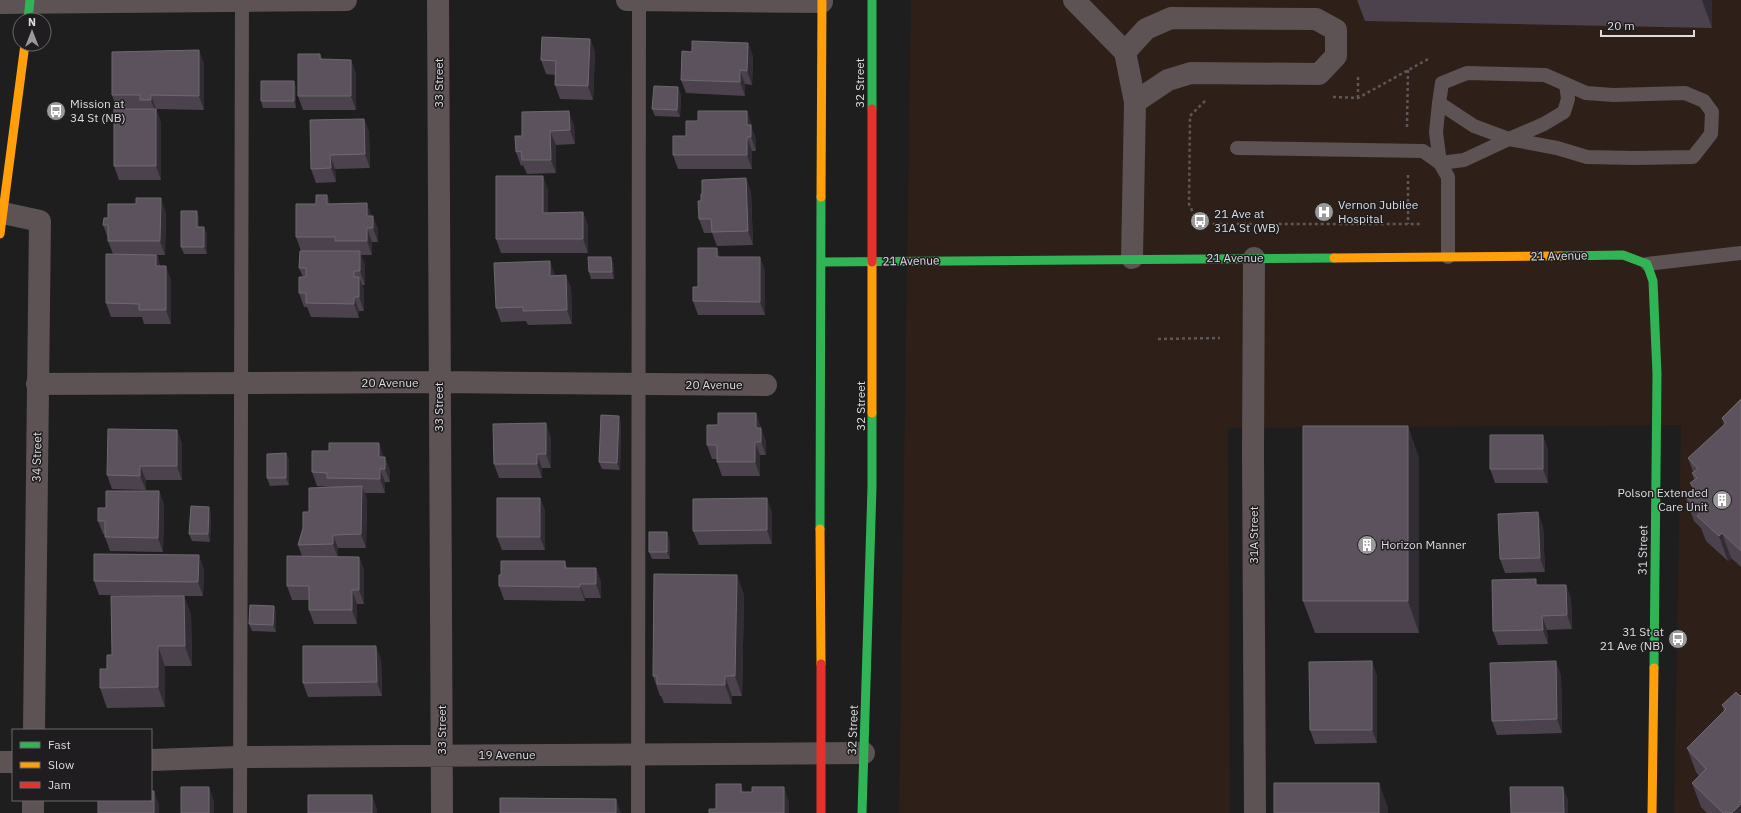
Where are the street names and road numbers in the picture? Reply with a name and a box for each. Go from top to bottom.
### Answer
street label: 33 Street [431,58,446,108]
street label: 32 Street [852,58,867,108]
street label: 21 Avenue [1530,247,1588,263]
street label: 21 Avenue [1206,250,1264,265]
street label: 21 Avenue [882,252,940,268]
street label: 20 Avenue [361,375,419,390]
street label: 20 Avenue [685,377,743,392]
street label: 32 Street [853,381,868,431]
street label: 33 Street [431,382,446,432]
street label: 34 Street [29,432,44,482]
street label: 31A Street [1246,506,1261,564]
street label: 31 Street [1635,525,1650,575]
street label: 33 Street [434,705,449,755]
street label: 32 Street [844,705,861,755]
street label: 19 Avenue [478,747,536,762]

